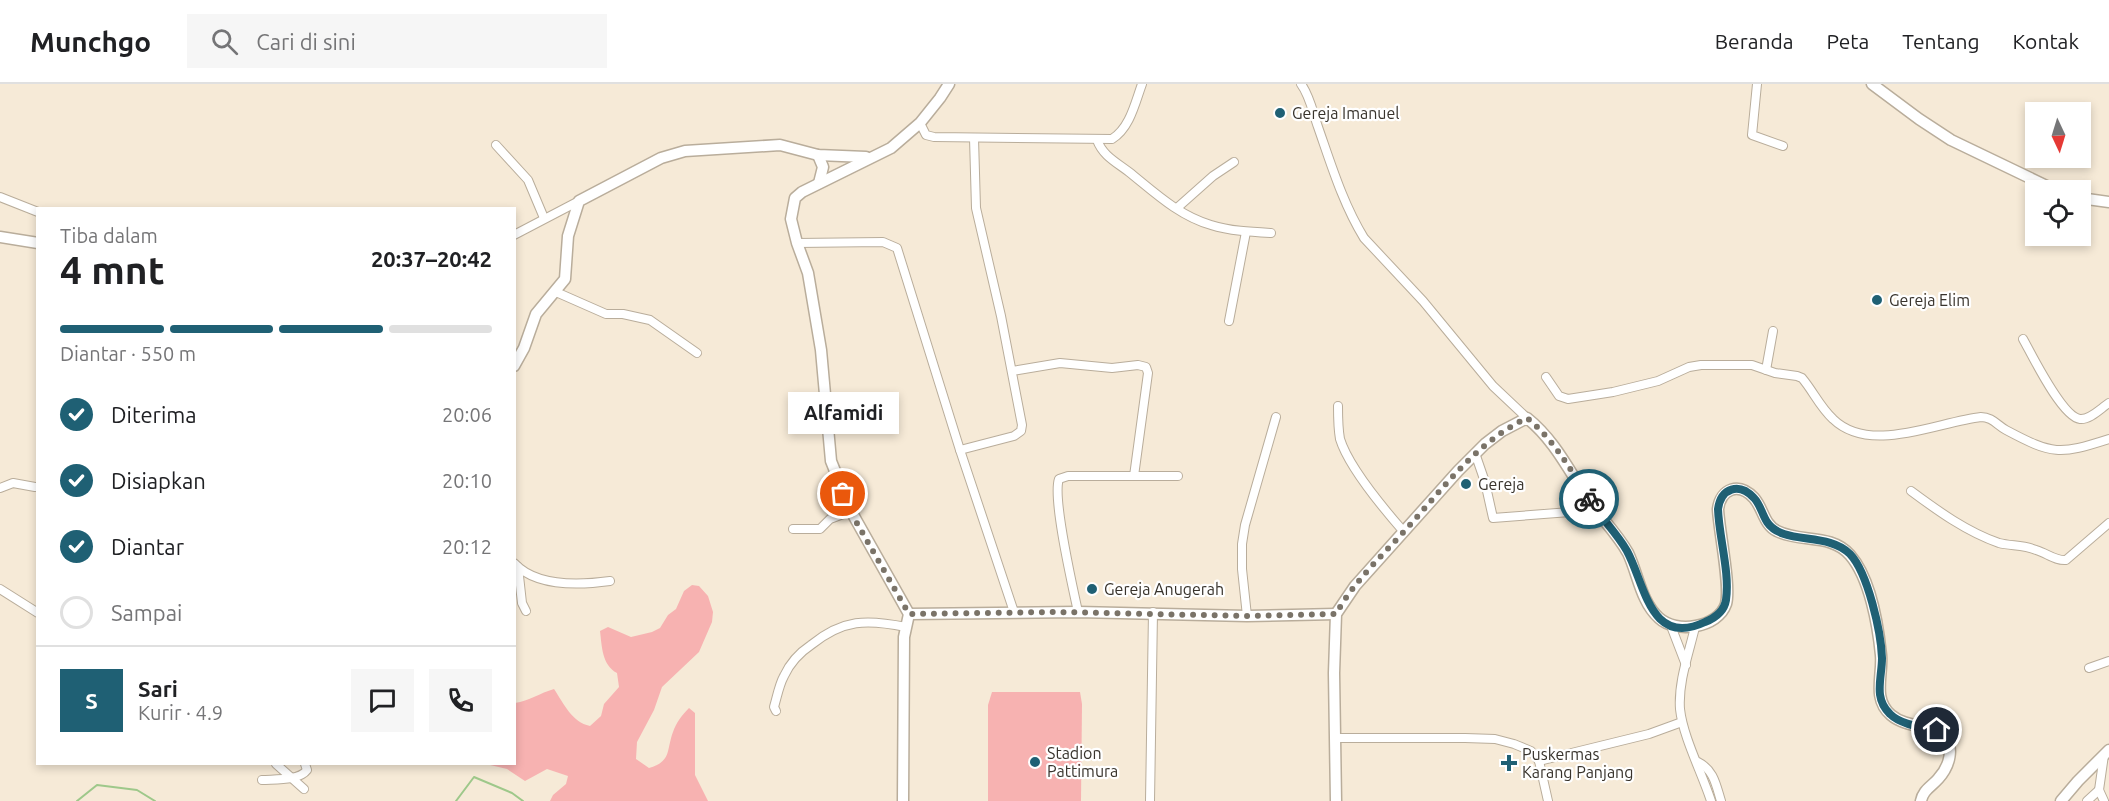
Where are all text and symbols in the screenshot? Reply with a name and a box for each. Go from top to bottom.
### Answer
search box [187,14,607,68]
icon: search [208,25,241,58]
text: Munchgo [30,26,151,57]
text: Cari di sini [256,29,356,54]
text: Beranda [1715,29,1794,53]
text: Peta [1827,29,1869,53]
text: Tentang [1902,29,1980,53]
text: Kontak [2013,29,2079,53]
north arrow [2025,102,2091,168]
map controls [2025,102,2091,246]
place label: Gereja Imanuel [1292,104,1400,122]
marker: Gereja Imanuel [1273,106,1287,120]
button: locate [2025,180,2091,246]
text: Tiba dalam [60,224,158,247]
text: 20:37–20:42 [371,246,492,271]
text: 4 mnt [60,248,164,291]
place label: Gereja Elim [1889,291,1970,309]
marker: Gereja Elim [1870,293,1884,307]
text: Diantar · 550 m [60,342,196,365]
callout: Alfamidi [788,392,898,434]
icon: check [60,398,93,431]
text: Alfamidi [804,401,883,424]
text: Diterima [111,402,197,427]
text: 20:06 [442,403,492,426]
icon: check [60,464,93,497]
text: Disiapkan [111,468,206,493]
pin [817,468,868,519]
text: 20:10 [442,469,492,492]
courier [1559,469,1619,529]
place label: Gereja [1478,475,1524,493]
icon: bag [826,477,859,510]
marker: Gereja [1459,477,1473,491]
icon: bike [1573,483,1606,516]
icon: check [60,530,93,563]
text: Diantar [111,534,184,559]
text: 20:12 [442,535,492,558]
place label: Gereja Anugerah [1104,580,1224,598]
marker: Gereja Anugerah [1085,582,1099,596]
text: Sampai [111,600,182,625]
button: chat [351,669,414,732]
button: phone [429,669,492,732]
text: Sari [138,676,178,701]
text: S [85,688,98,713]
text: Kurir · 4.9 [138,701,223,724]
pin [1911,704,1962,755]
icon: home [1920,713,1953,746]
place label: Stadion Pattimura [1047,744,1118,780]
place label: Puskermas Karang Panjang [1522,745,1633,781]
marker: Puskermas Karang Panjang [1500,754,1518,772]
marker: Stadion Pattimura [1028,755,1042,769]

